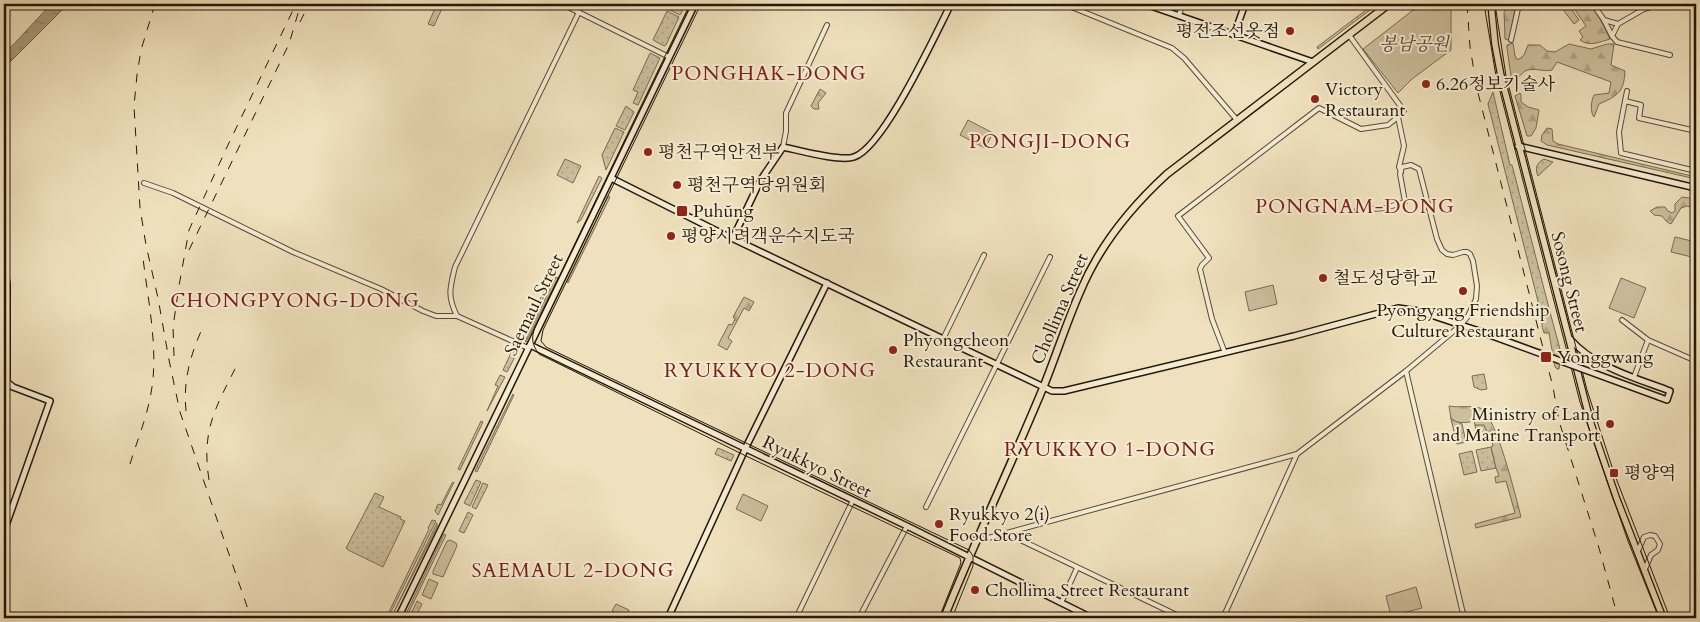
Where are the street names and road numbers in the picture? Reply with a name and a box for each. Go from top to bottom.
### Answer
street label: Sosong Street [1544,229,1594,335]
street label: Chollima Street [1025,249,1095,369]
street label: Saemaul Street [499,250,570,360]
street label: Ryukkyo Street [758,430,876,504]

